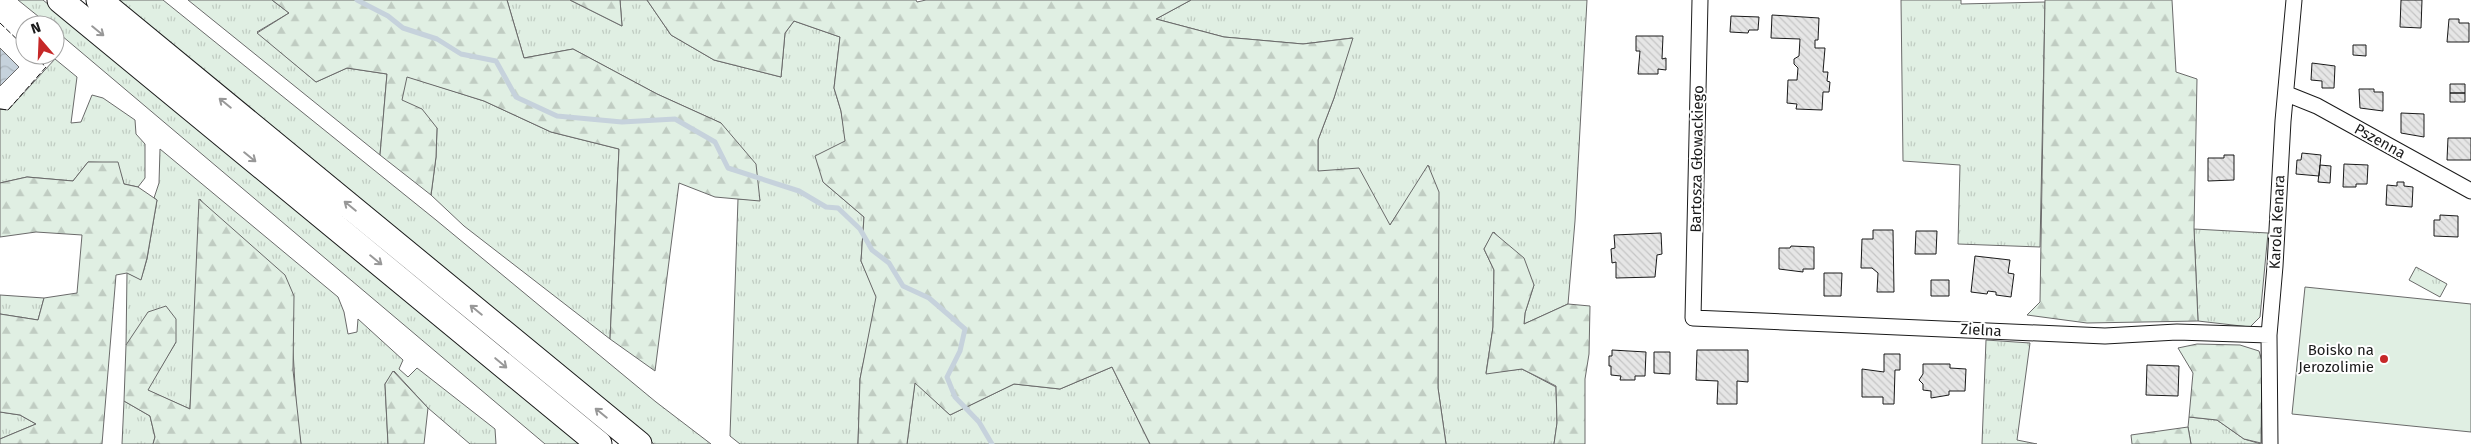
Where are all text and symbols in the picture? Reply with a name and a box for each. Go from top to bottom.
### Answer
north arrow [15,15,65,65]
text: N [29,19,43,38]
one-way arrow [91,25,104,36]
street label: Bartosza Głowackiego [1687,85,1707,233]
one-way arrow [218,98,231,109]
street label: Pszenna [2351,120,2409,162]
one-way arrow [243,151,256,162]
street label: Karola Kenara [2266,174,2288,270]
one-way arrow [344,201,357,212]
one-way arrow [369,254,382,265]
one-way arrow [470,304,483,315]
street label: Zielna [1960,320,2002,340]
place label: Boisko na Jerozolimie [2298,341,2374,376]
marker: Boisko na Jerozolimie [2378,353,2390,365]
one-way arrow [494,358,507,369]
one-way arrow [595,408,608,419]

